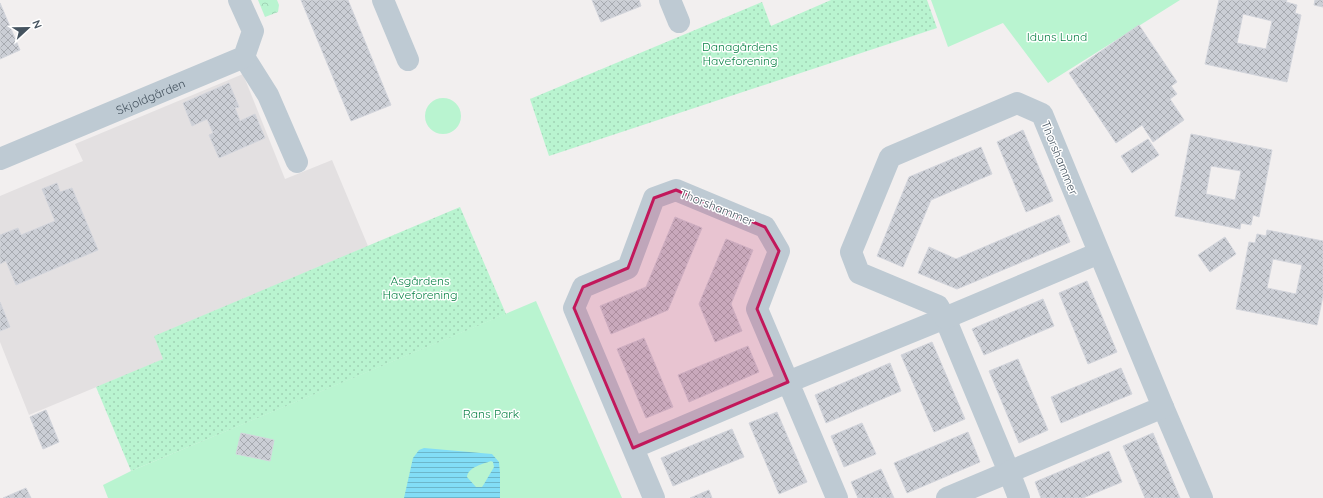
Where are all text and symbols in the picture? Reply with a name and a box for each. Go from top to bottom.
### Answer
north arrow [8,8,48,48]
text: N [29,18,45,31]
park label: Iduns Lund [1027,29,1087,44]
park label: Danagårdens Haveforening [702,39,778,68]
street label: Skjoldgården [114,75,187,117]
street label: Thorshammer [1038,119,1082,198]
street label: Thorshammer [678,185,757,229]
park label: Asgårdens Haveforening [382,273,458,302]
park label: Rans Park [463,406,519,421]

